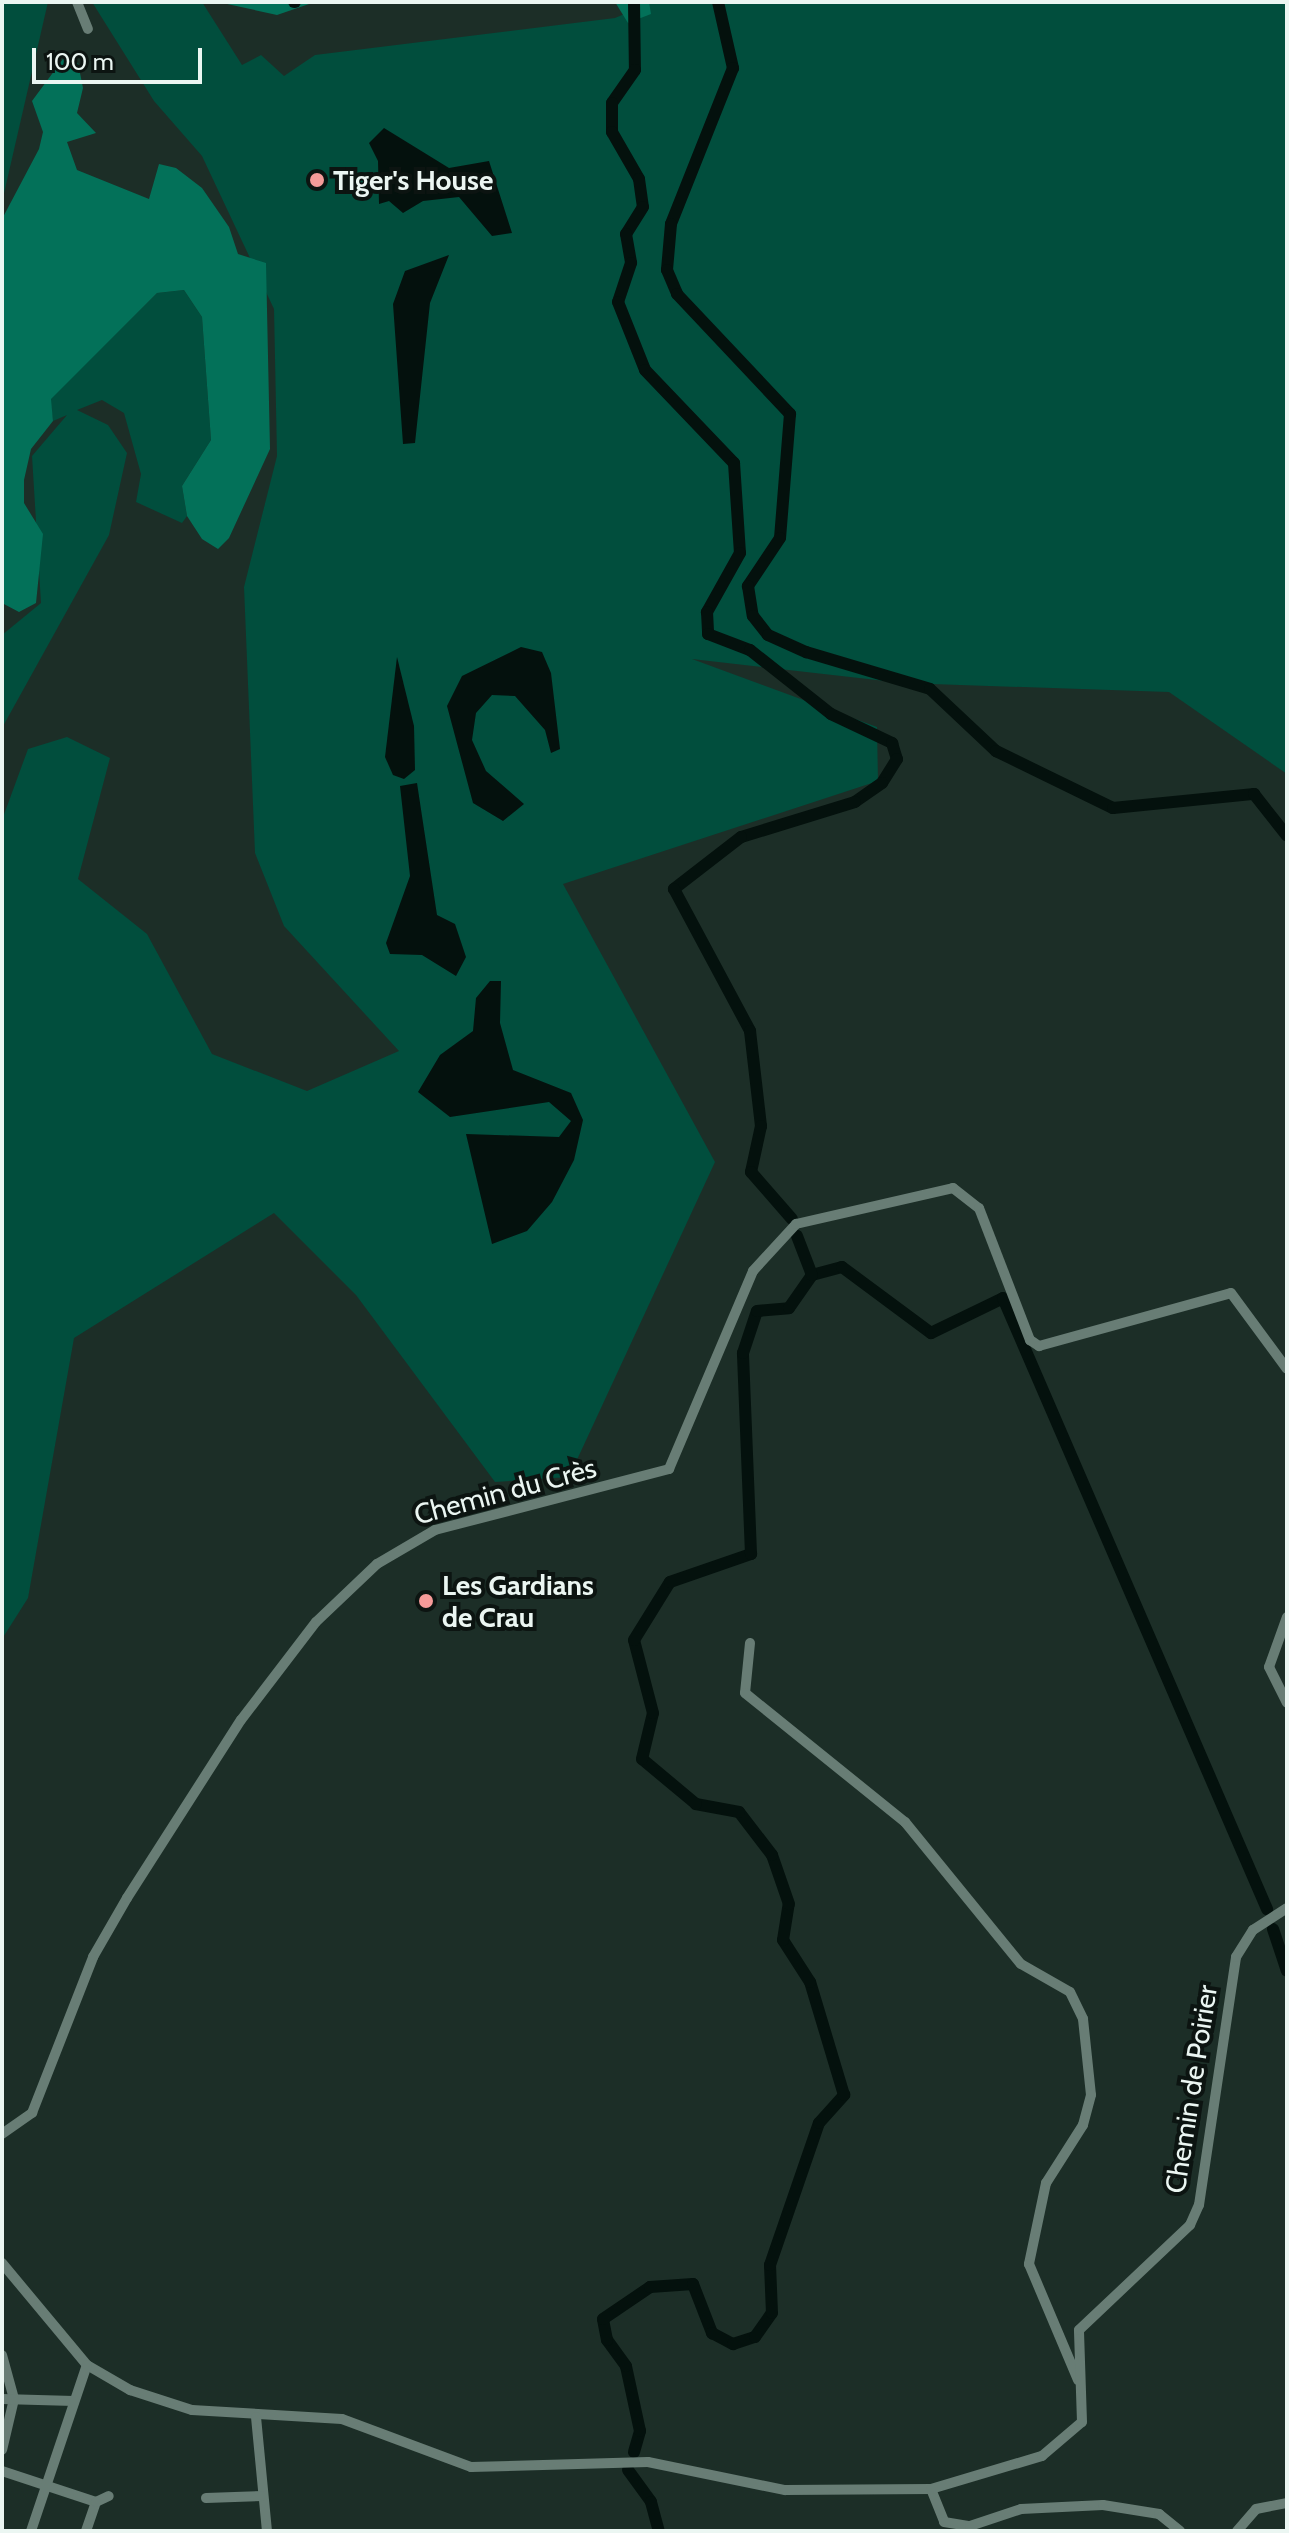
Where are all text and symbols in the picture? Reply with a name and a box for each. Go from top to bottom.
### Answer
scale bar [36,32,206,82]
text: 100 m [46,47,114,76]
place label: Tiger's House [333,163,493,197]
marker: Tiger's House [308,171,326,189]
street label: Chemin du Crès [410,1451,600,1531]
place label: Les Gardians de Crau [442,1568,594,1634]
marker: Les Gardians de Crau [417,1592,435,1610]
street label: Chemin de Poirier [1158,1982,1224,2196]

